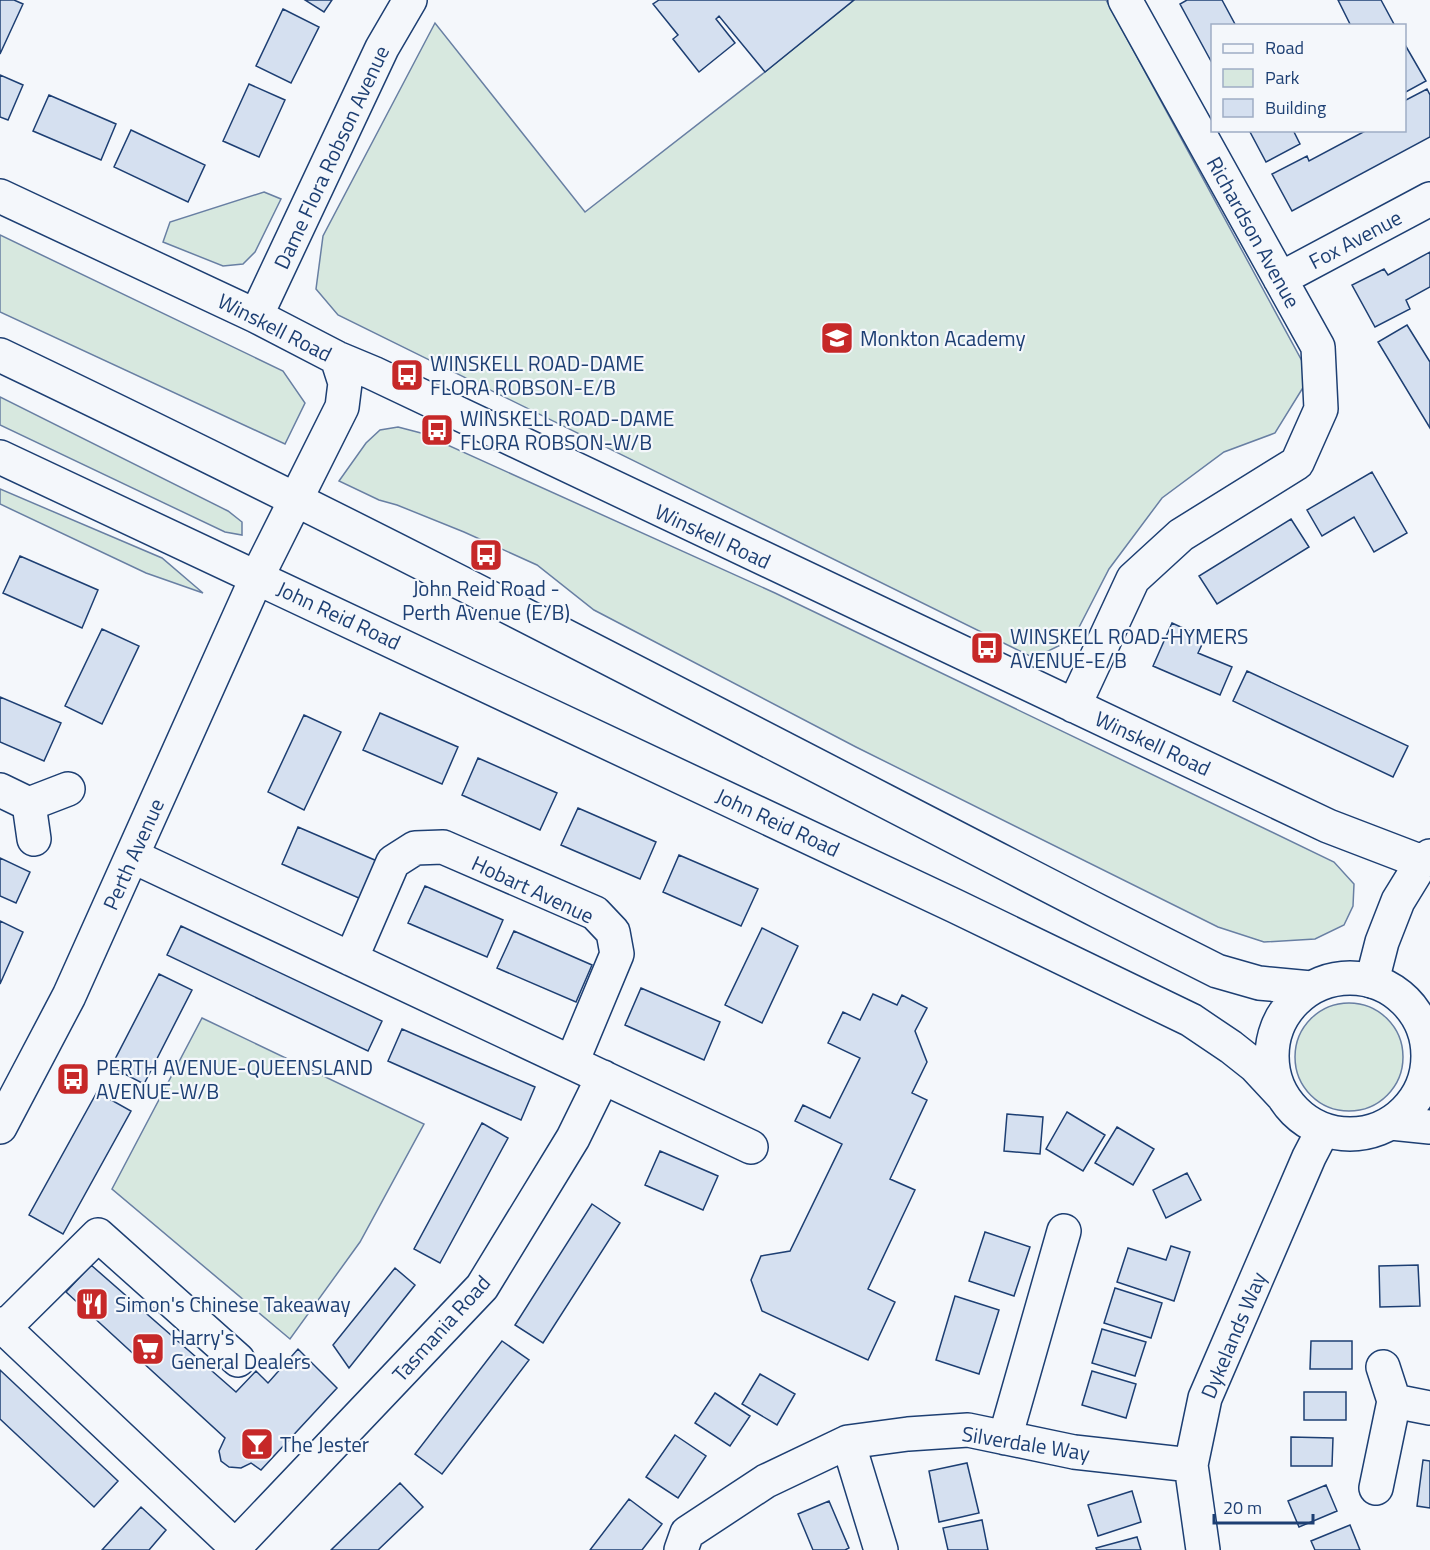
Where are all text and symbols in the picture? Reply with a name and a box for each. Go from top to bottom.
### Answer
legend [1211,24,1406,132]
text: Road [1265,34,1304,61]
street label: Dame Flora Robson Avenue [265,40,397,274]
text: Park [1265,64,1300,91]
text: Building [1265,94,1326,121]
street label: Richardson Avenue [1199,150,1309,314]
street label: Fox Avenue [1303,201,1407,277]
street label: Winskell Road [212,284,338,370]
school or university icon: Monkton Academy [819,320,855,356]
place label: Monkton Academy [860,322,1026,354]
place label: WINSKELL ROAD-DAME FLORA ROBSON-E/B [430,347,644,403]
bus stop icon: WINSKELL ROAD-DAME FLORA ROBSON-E/B [389,357,425,393]
place label: WINSKELL ROAD-DAME FLORA ROBSON-W/B [460,402,674,458]
bus stop icon: WINSKELL ROAD-DAME FLORA ROBSON-W/B [419,412,455,448]
street label: Winskell Road [650,495,776,577]
bus stop icon: John Reid Road - Perth Avenue (E/B) [468,537,504,573]
street label: John Reid Road [272,572,406,658]
place label: John Reid Road - Perth Avenue (E/B) [402,572,570,628]
place label: WINSKELL ROAD-HYMERS AVENUE-E/B [1010,620,1249,676]
bus stop icon: WINSKELL ROAD-HYMERS AVENUE-E/B [969,630,1005,666]
street label: Winskell Road [1090,702,1216,784]
street label: John Reid Road [711,779,845,865]
street label: Perth Avenue [94,793,172,915]
street label: Hobart Avenue [467,847,599,931]
place label: PERTH AVENUE-QUEENSLAND AVENUE-W/B [96,1051,373,1107]
bus stop icon: PERTH AVENUE-QUEENSLAND AVENUE-W/B [55,1061,91,1097]
street label: Tasmania Road [384,1267,498,1389]
street label: Dykelands Way [1192,1267,1274,1403]
restaurant icon: Simon's Chinese Takeaway [74,1286,110,1322]
place label: Simon's Chinese Takeaway [115,1288,351,1320]
place label: Harry's General Dealers [171,1321,311,1377]
supermarket icon: Harry's General Dealers [130,1331,166,1367]
street label: Silverdale Way [960,1417,1092,1469]
bar icon: The Jester [239,1426,275,1462]
place label: The Jester [280,1428,369,1460]
scale bar [1214,1487,1313,1525]
text: 20 m [1223,1494,1262,1521]

